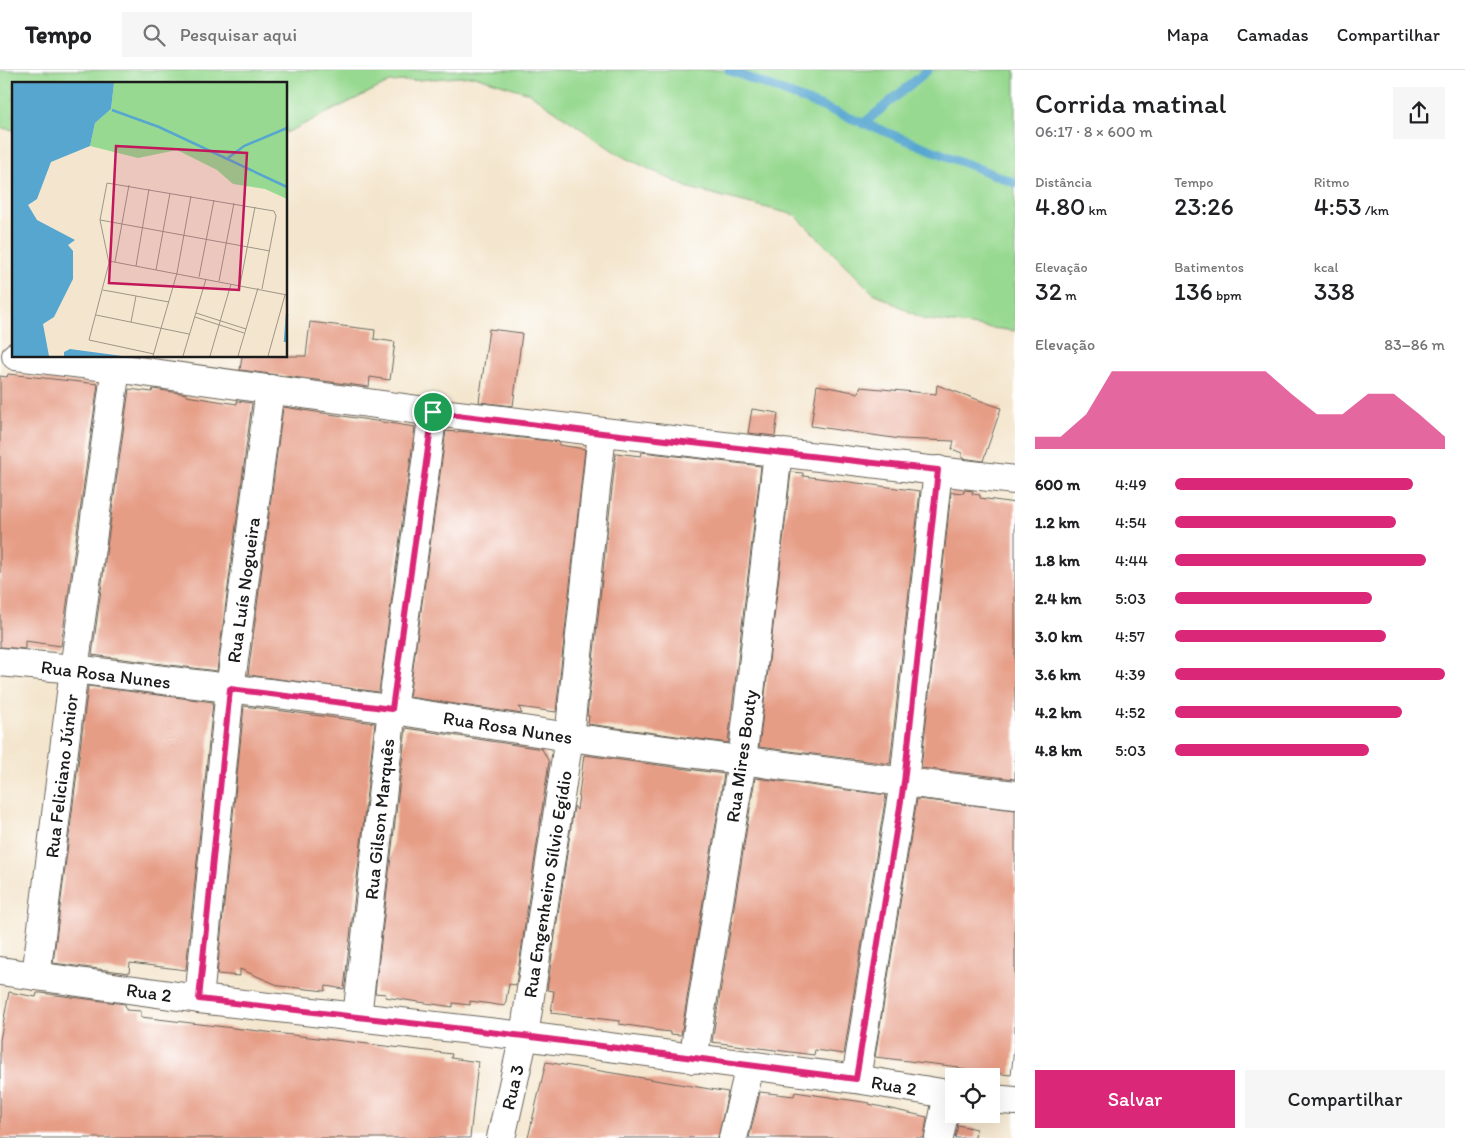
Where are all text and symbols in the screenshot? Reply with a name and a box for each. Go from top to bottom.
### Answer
search box [122,12,472,57]
text: Tempo [25,20,92,49]
icon: search [140,21,168,49]
text: Pesquisar aqui [180,23,297,46]
text: Mapa [1167,24,1209,46]
text: Camadas [1237,24,1309,46]
text: Compartilhar [1337,24,1440,46]
inset map [12,82,288,358]
text: Corrida matinal [1035,86,1226,120]
button: share [1393,87,1445,139]
text: 06:17 · 8 × 600 m [1035,122,1153,141]
text: Distância [1035,174,1092,191]
text: Tempo [1174,174,1213,191]
text: Ritmo [1314,174,1349,191]
text: 4.80 [1035,191,1085,221]
text: 23:26 [1174,191,1234,221]
text: 4:53 [1314,191,1362,221]
text: km [1085,202,1107,219]
text: /km [1362,202,1389,219]
text: Elevação [1035,259,1088,276]
text: Batimentos [1174,259,1244,276]
text: kcal [1314,259,1339,276]
text: 32 [1035,276,1062,306]
text: 136 [1174,276,1213,306]
text: 338 [1314,276,1355,306]
text: m [1062,287,1077,304]
text: bpm [1213,287,1242,304]
text: Elevação [1035,335,1095,354]
text: 83–86 m [1384,335,1445,354]
pin [412,391,454,433]
icon: arrive [419,398,447,426]
text: 600 m [1035,475,1080,494]
text: 4:49 [1115,475,1147,494]
text: 1.2 km [1035,513,1080,532]
text: 4:54 [1115,513,1147,532]
street label: Rua Luís Nogueira [222,516,265,664]
text: 1.8 km [1035,551,1080,570]
text: 4:44 [1115,551,1148,570]
text: 2.4 km [1035,589,1082,608]
text: 5:03 [1115,589,1146,608]
text: 3.0 km [1035,627,1082,646]
text: 4:57 [1115,627,1145,646]
street label: Rua Rosa Nunes [40,655,172,694]
text: 3.6 km [1035,665,1081,684]
text: 4:39 [1115,665,1146,684]
street label: Rua Mires Bouty [721,688,762,824]
street label: Rua Feliciano Júnior [40,692,83,859]
text: 4.2 km [1035,703,1082,722]
text: 4:52 [1115,703,1145,722]
street label: Rua Rosa Nunes [442,706,574,749]
street label: Rua Gilson Marquês [360,737,399,901]
text: 4.8 km [1035,741,1082,760]
text: 5:03 [1115,741,1146,760]
street label: Rua Engenheiro Sílvio Egídio [518,769,577,999]
street label: Rua 2 [125,978,173,1007]
street label: Rua 3 [496,1062,529,1112]
map controls [945,1068,1000,1123]
button: locate [945,1068,1000,1123]
street label: Rua 2 [869,1070,918,1101]
button: Salvar [1035,1070,1235,1128]
button: Compartilhar [1245,1070,1445,1128]

